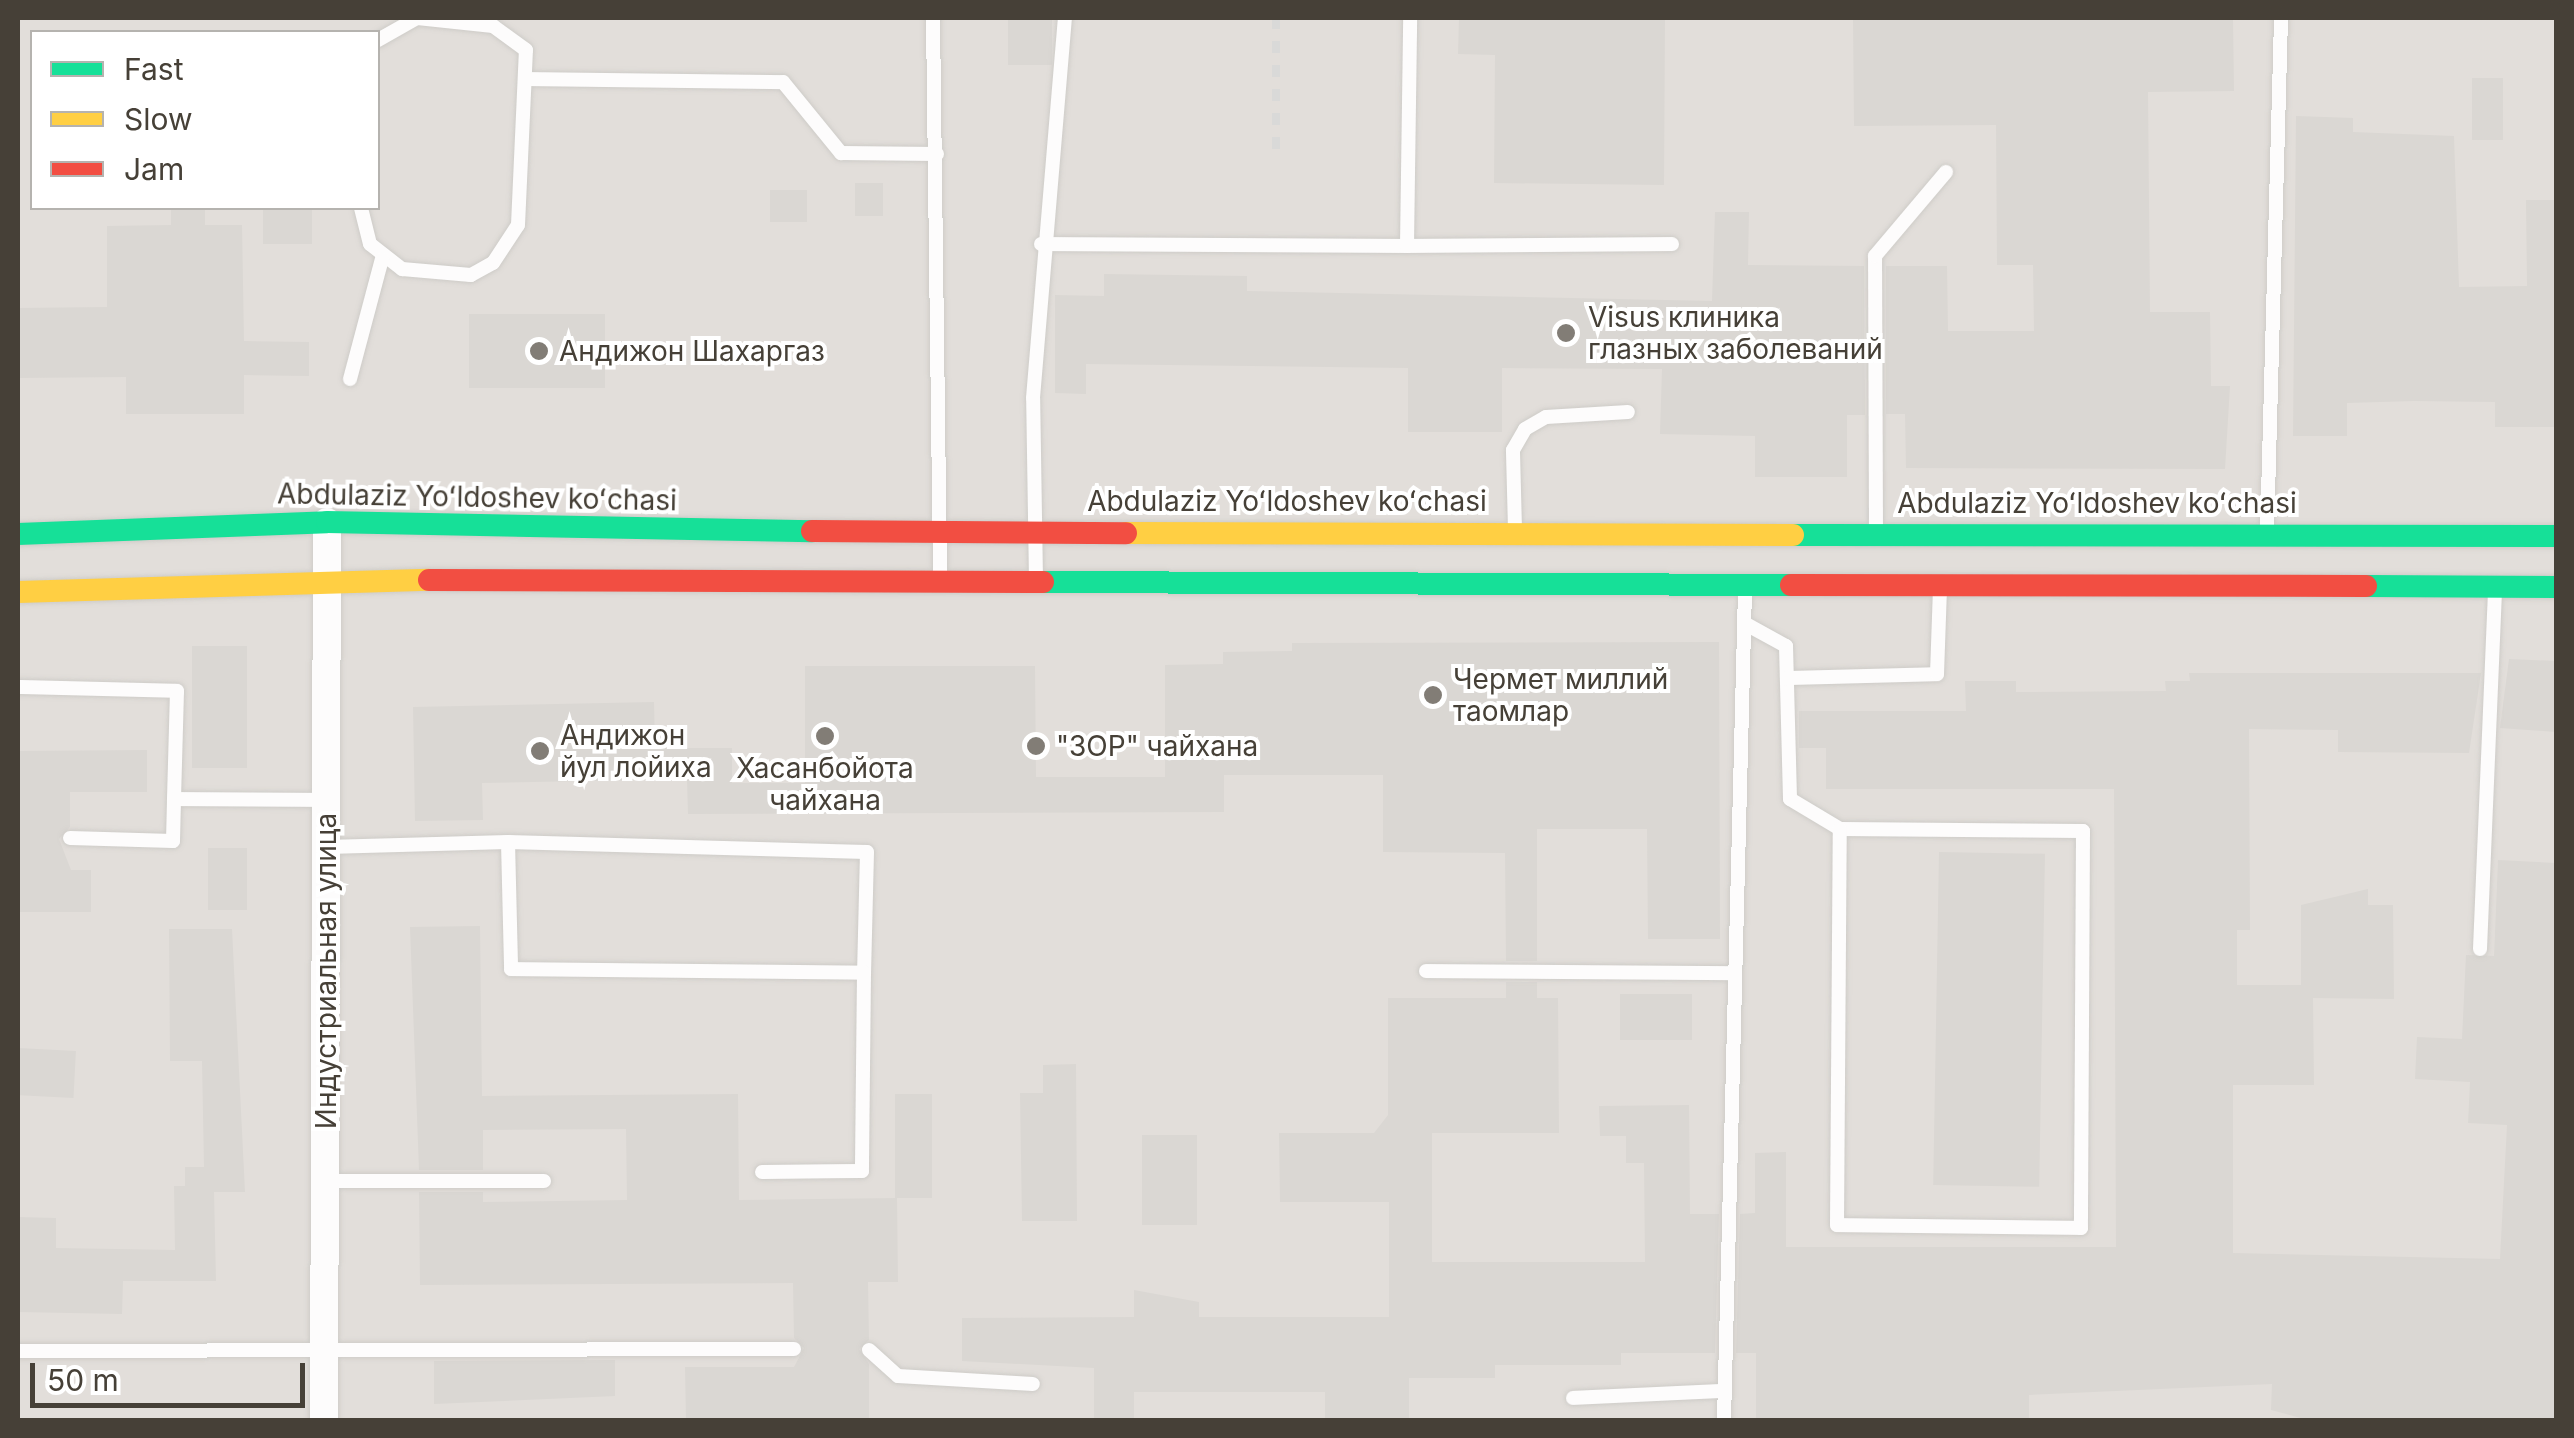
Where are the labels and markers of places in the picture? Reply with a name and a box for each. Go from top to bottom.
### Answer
place label: Visus клиника глазных заболеваний [1588,300,1883,366]
marker: Visus клиника глазных заболеваний [1553,320,1579,346]
place label: Андижон Шахаргаз [559,334,825,368]
marker: Андижон Шахаргаз [528,340,550,362]
place label: Чермет миллий таомлар [1453,662,1668,728]
marker: Чермет миллий таомлар [1422,684,1444,706]
place label: Андижон йул лойиха [560,718,712,784]
marker: Хасанбойота чайхана [814,725,836,747]
place label: "ЗОР" чайхана [1056,729,1258,763]
marker: "ЗОР" чайхана [1025,735,1047,757]
marker: Андижон йул лойиха [529,740,551,762]
place label: Хасанбойота чайхана [736,751,914,817]

